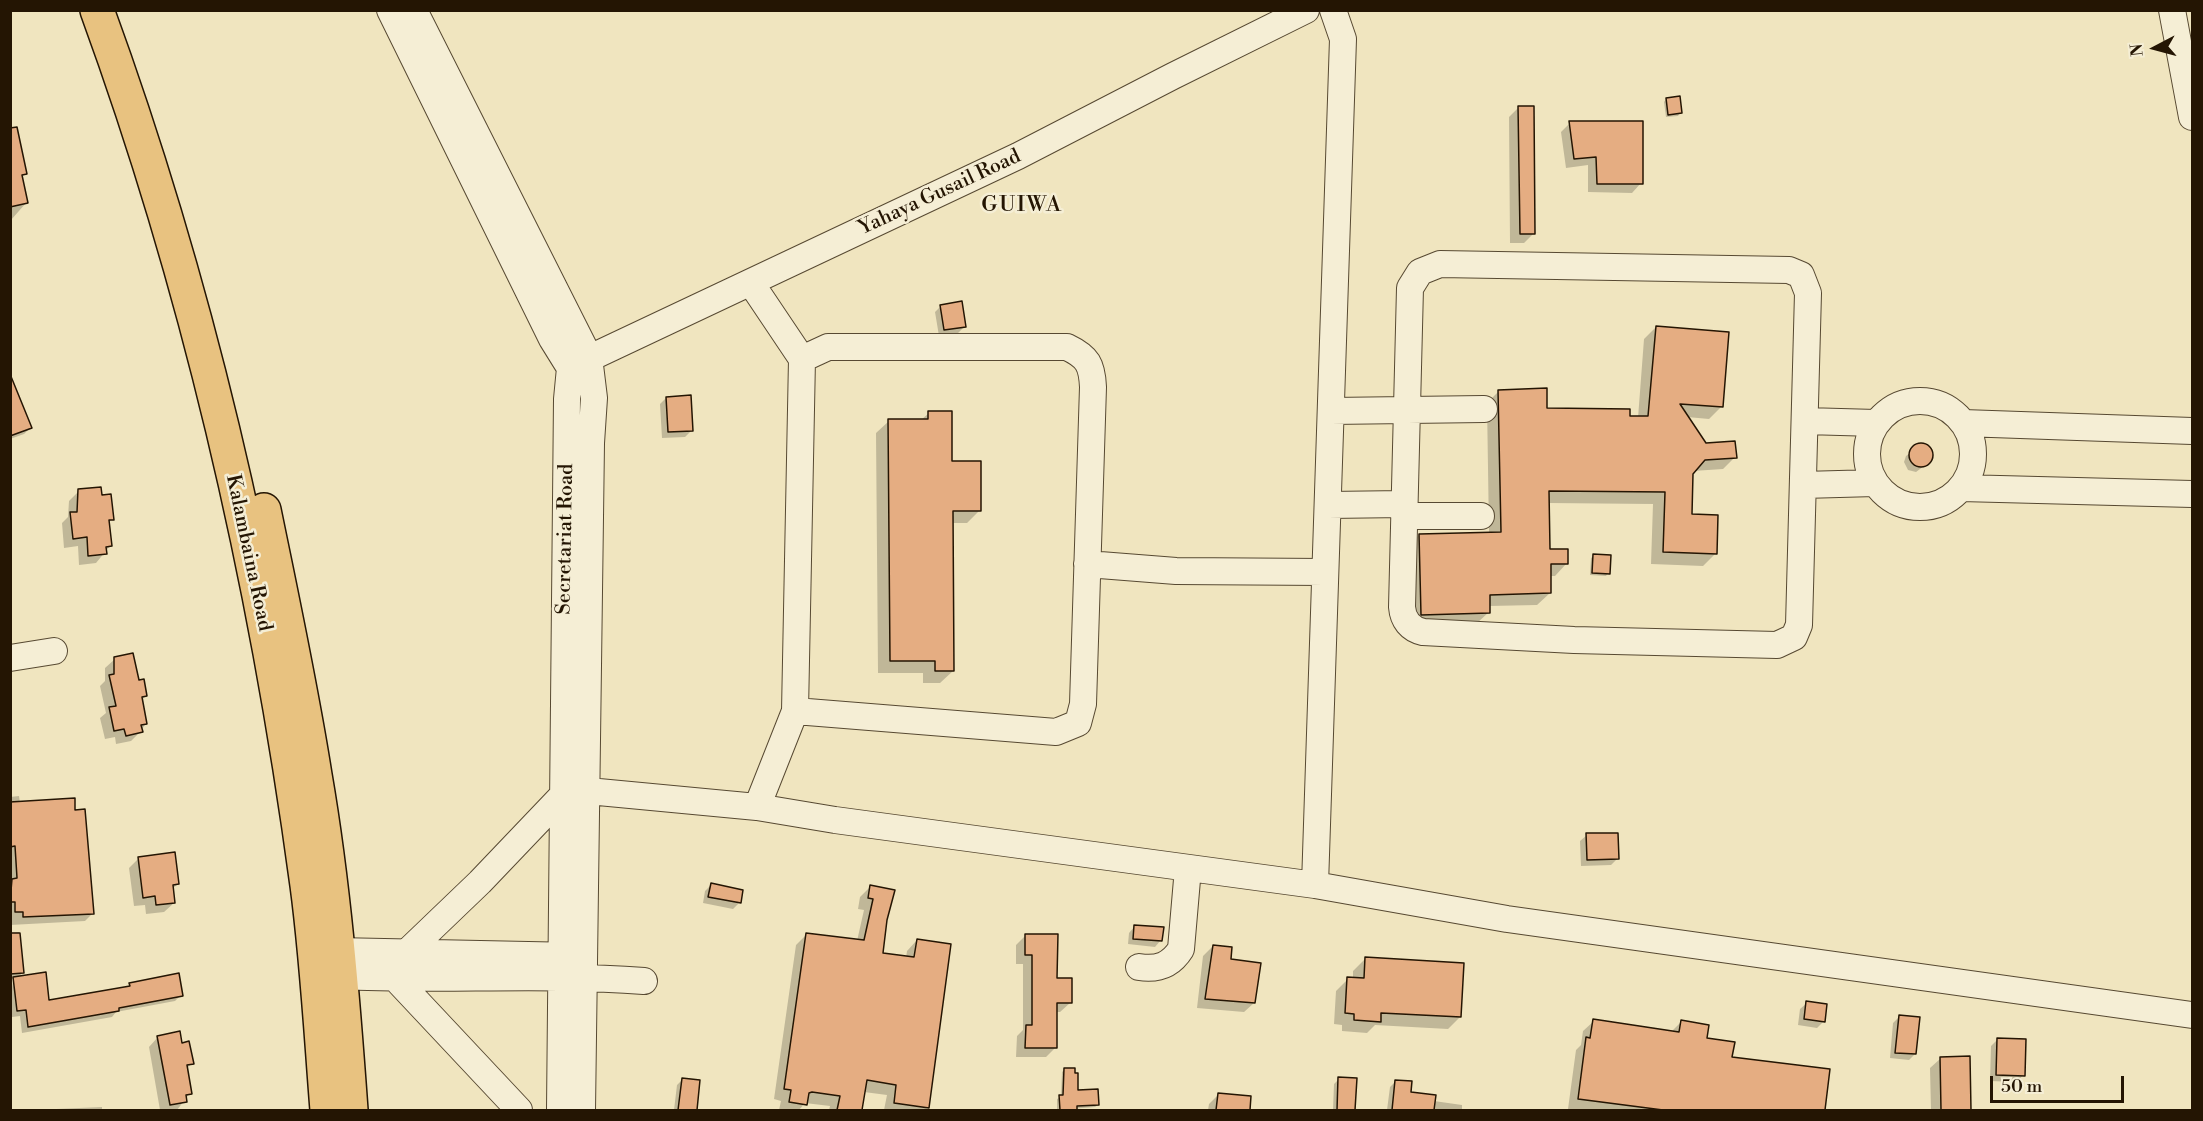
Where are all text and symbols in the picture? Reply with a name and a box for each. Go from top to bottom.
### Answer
north arrow [2125,18,2185,78]
text: N [2126,43,2148,57]
street label: Yahaya Gusail Road [855,145,1025,241]
district label: GUIWA [981,193,1063,219]
street label: Secretariat Road [553,463,579,615]
street label: Kalambaina Road [220,472,276,634]
scale bar [1993,1064,2126,1102]
text: 50 m [2001,1075,2042,1098]

